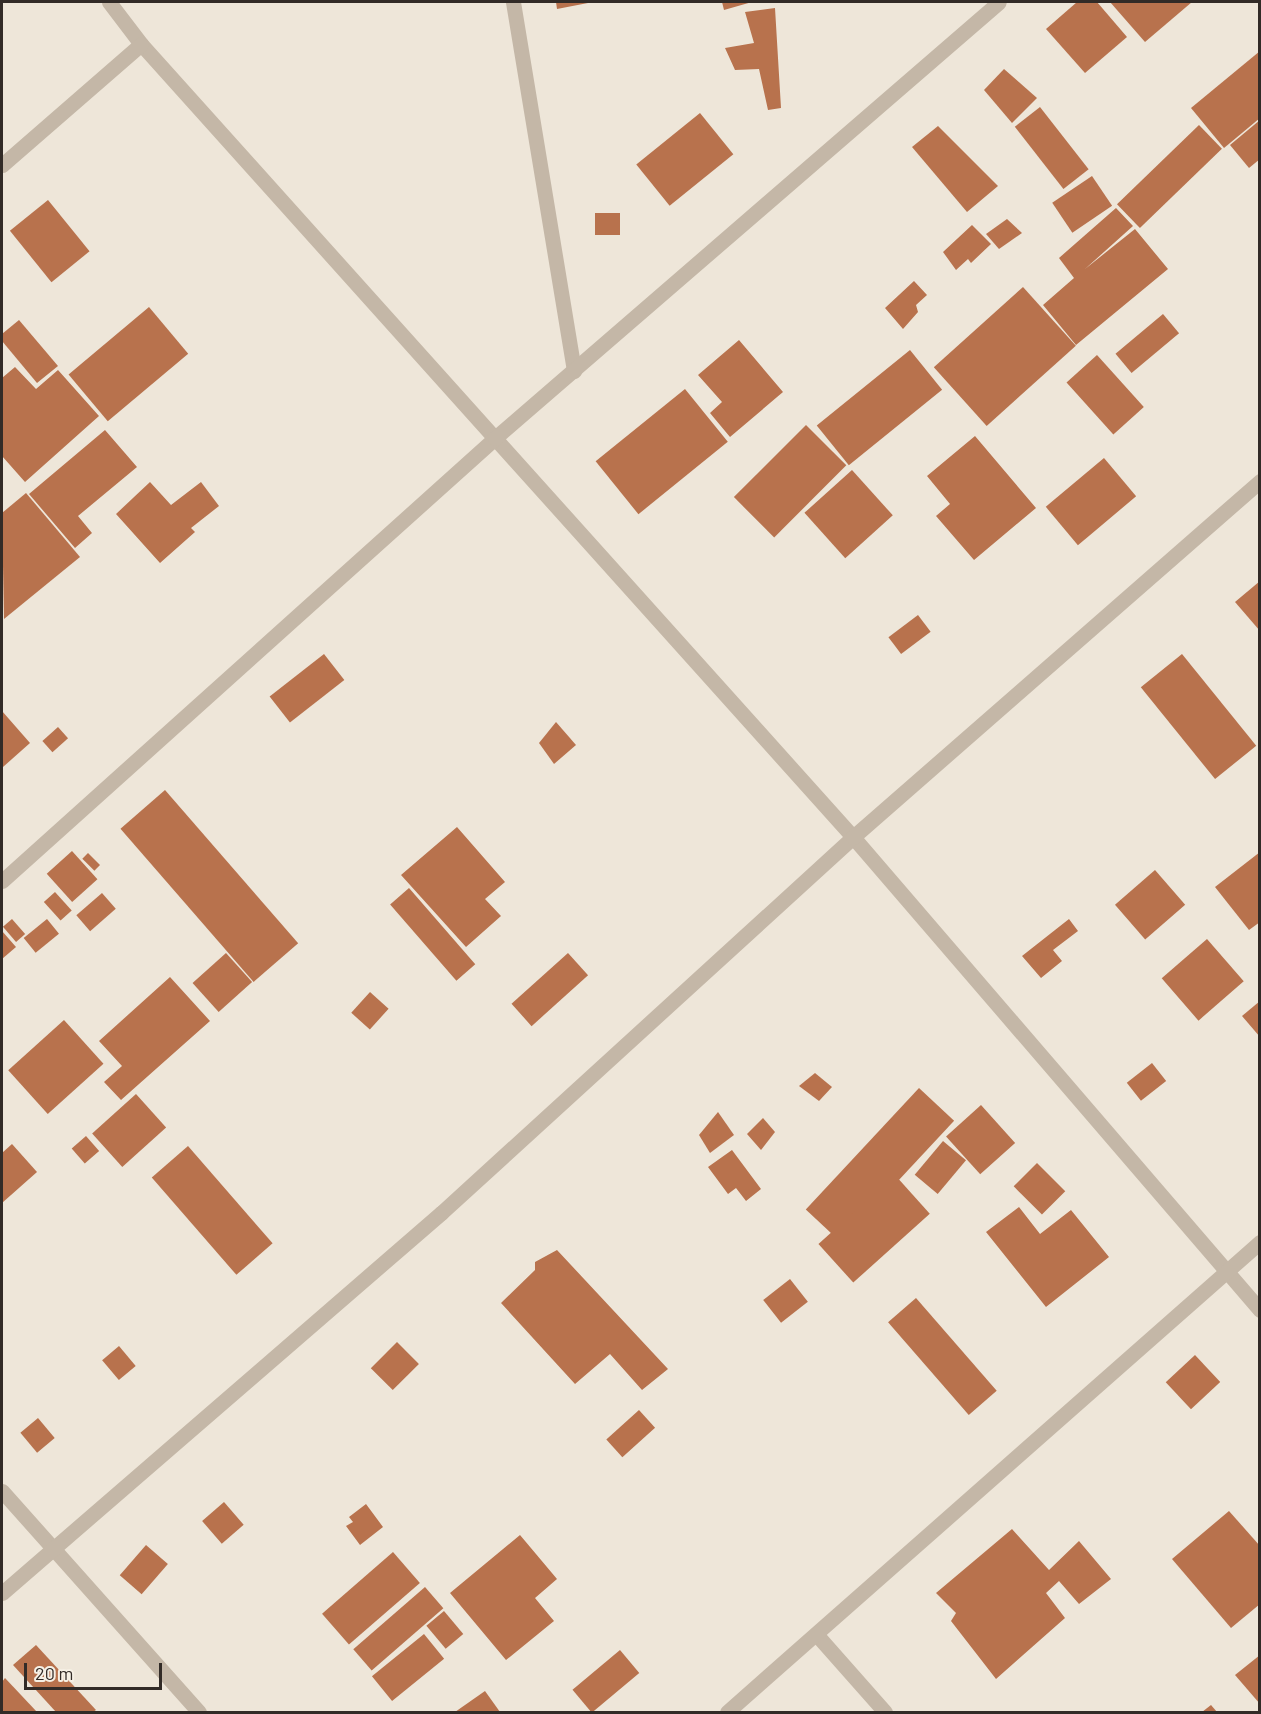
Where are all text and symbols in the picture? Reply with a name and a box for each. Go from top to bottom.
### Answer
scale bar [27,1651,165,1689]
text: 20 m [35,1662,73,1684]

